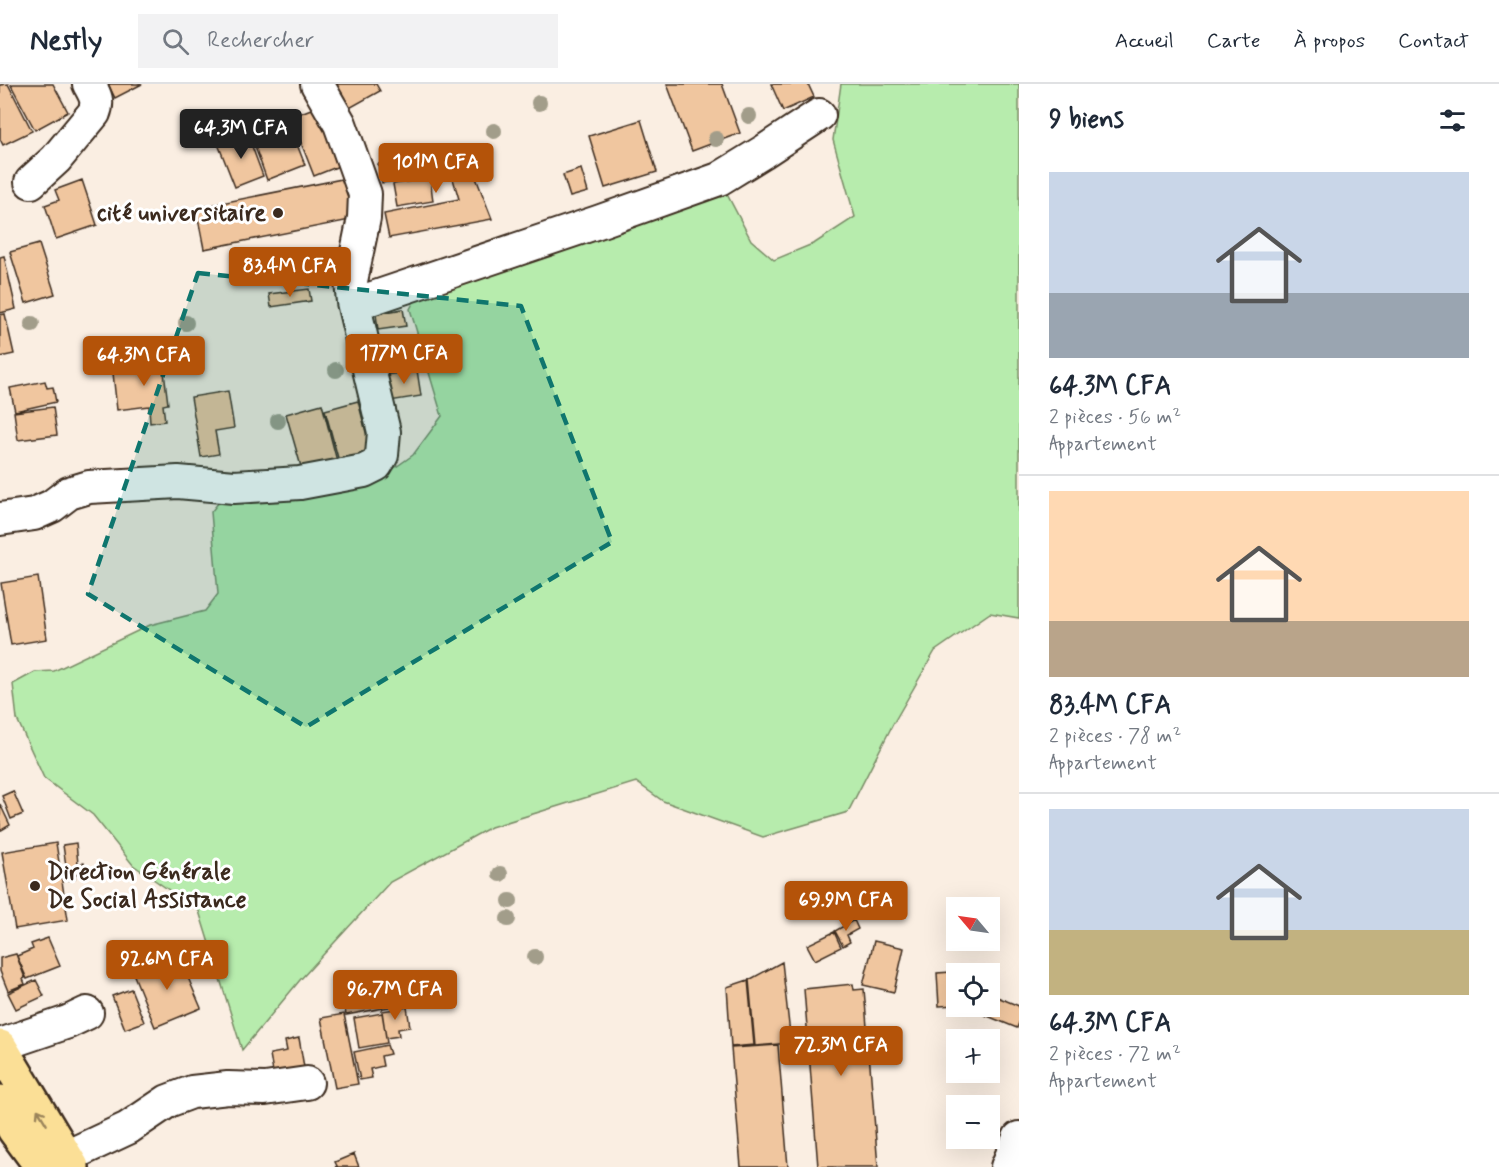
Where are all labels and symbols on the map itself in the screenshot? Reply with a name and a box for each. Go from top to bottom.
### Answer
pin: 64.3M CFA [172,109,310,160]
pin: 101M CFA [374,143,498,194]
place label: cité universitaire [97,198,266,229]
marker: cité universitaire [271,206,285,220]
pin: 83.4M CFA [221,247,359,298]
pin: 177M CFA [342,334,466,385]
pin: 64.3M CFA [75,336,213,387]
place label: Direction Générale De Social Assistance [47,857,247,916]
marker: Direction Générale De Social Assistance [28,879,42,893]
pin: 69.9M CFA [777,881,915,932]
north arrow [946,897,1000,951]
pin: 92.6M CFA [98,940,236,991]
pin: 96.7M CFA [326,970,464,1021]
pin: 72.3M CFA [772,1026,910,1077]
one-way arrow [35,1109,47,1126]

